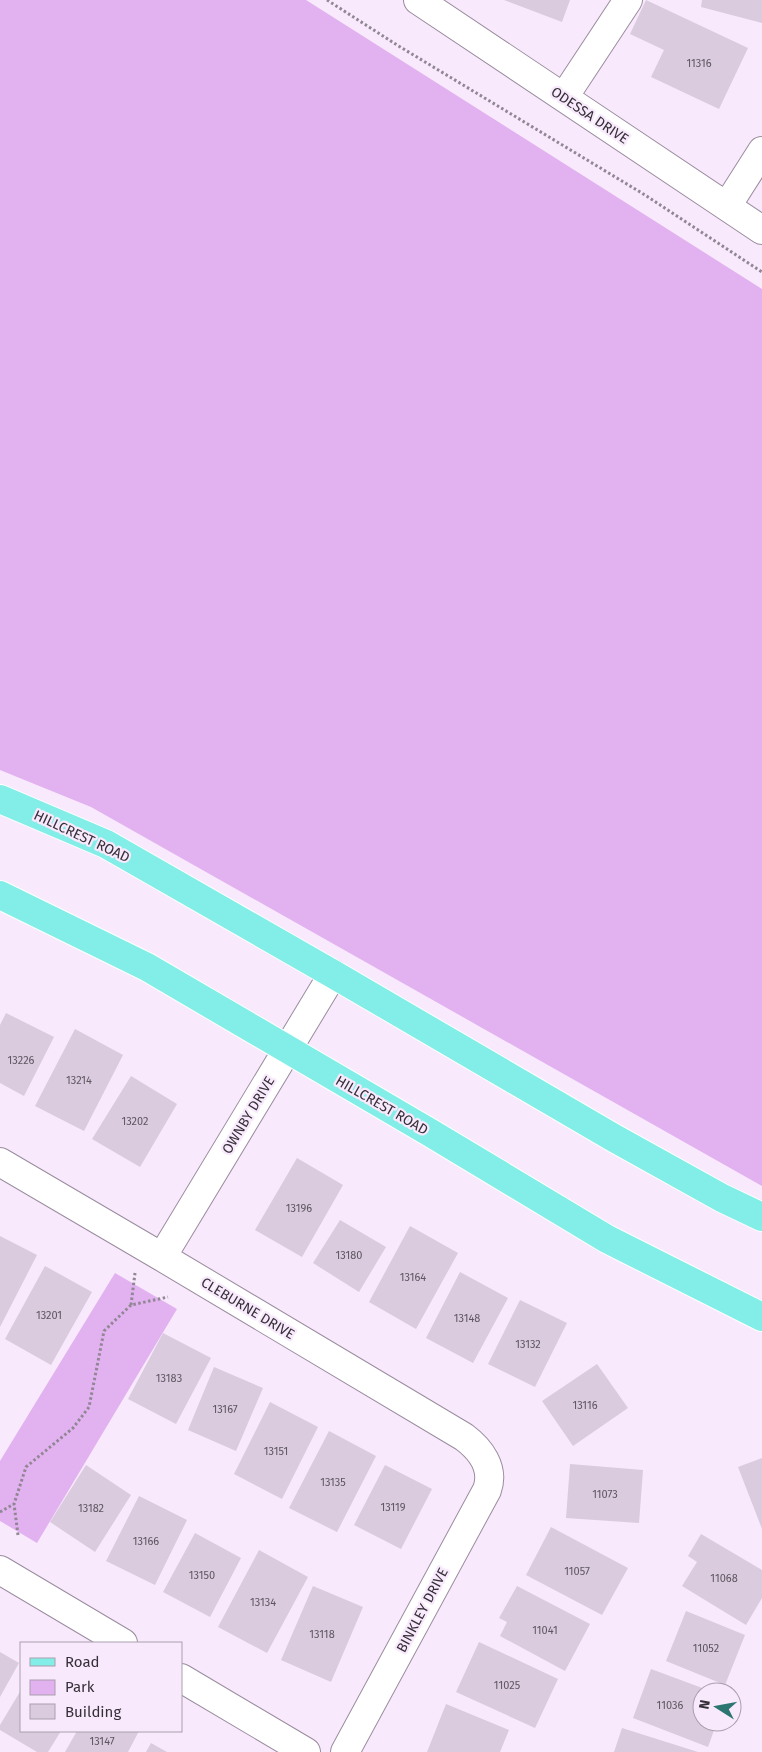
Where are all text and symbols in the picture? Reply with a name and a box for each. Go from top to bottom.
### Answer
house number: 11316 [686,57,712,70]
street label: ODESSA DRIVE [548,83,632,148]
street label: HILLCREST ROAD [31,807,132,866]
house number: 13226 [8,1054,35,1067]
street label: HILLCREST ROAD [333,1072,431,1139]
street label: OWNBY DRIVE [219,1073,278,1157]
house number: 13214 [66,1074,92,1087]
house number: 13202 [121,1115,149,1128]
house number: 13196 [286,1202,312,1215]
house number: 13180 [336,1249,362,1262]
house number: 13164 [400,1271,426,1284]
street label: CLEBURNE DRIVE [198,1274,298,1343]
house number: 13201 [36,1309,62,1322]
house number: 13148 [454,1312,480,1325]
house number: 13132 [515,1338,541,1351]
house number: 13183 [156,1372,182,1385]
house number: 13116 [572,1399,598,1412]
house number: 13167 [212,1403,238,1416]
house number: 13151 [264,1445,288,1458]
house number: 13135 [320,1476,346,1489]
house number: 11073 [592,1488,618,1501]
house number: 13119 [380,1501,406,1514]
house number: 13182 [78,1502,104,1515]
house number: 13166 [133,1535,159,1548]
street label: BINKLEY DRIVE [393,1565,452,1655]
house number: 11057 [564,1565,590,1578]
house number: 13150 [189,1569,215,1582]
house number: 11068 [710,1572,738,1585]
house number: 13134 [250,1596,276,1609]
house number: 11041 [532,1624,558,1637]
house number: 13118 [309,1628,335,1641]
legend [20,1642,182,1732]
house number: 11052 [693,1642,719,1655]
text: Road [65,1653,100,1671]
text: Park [65,1678,95,1696]
house number: 11025 [494,1679,521,1692]
north arrow [692,1682,742,1732]
text: N [695,1698,714,1711]
house number: 11036 [657,1699,684,1712]
text: Building [65,1703,121,1721]
house number: 13147 [89,1735,115,1748]

